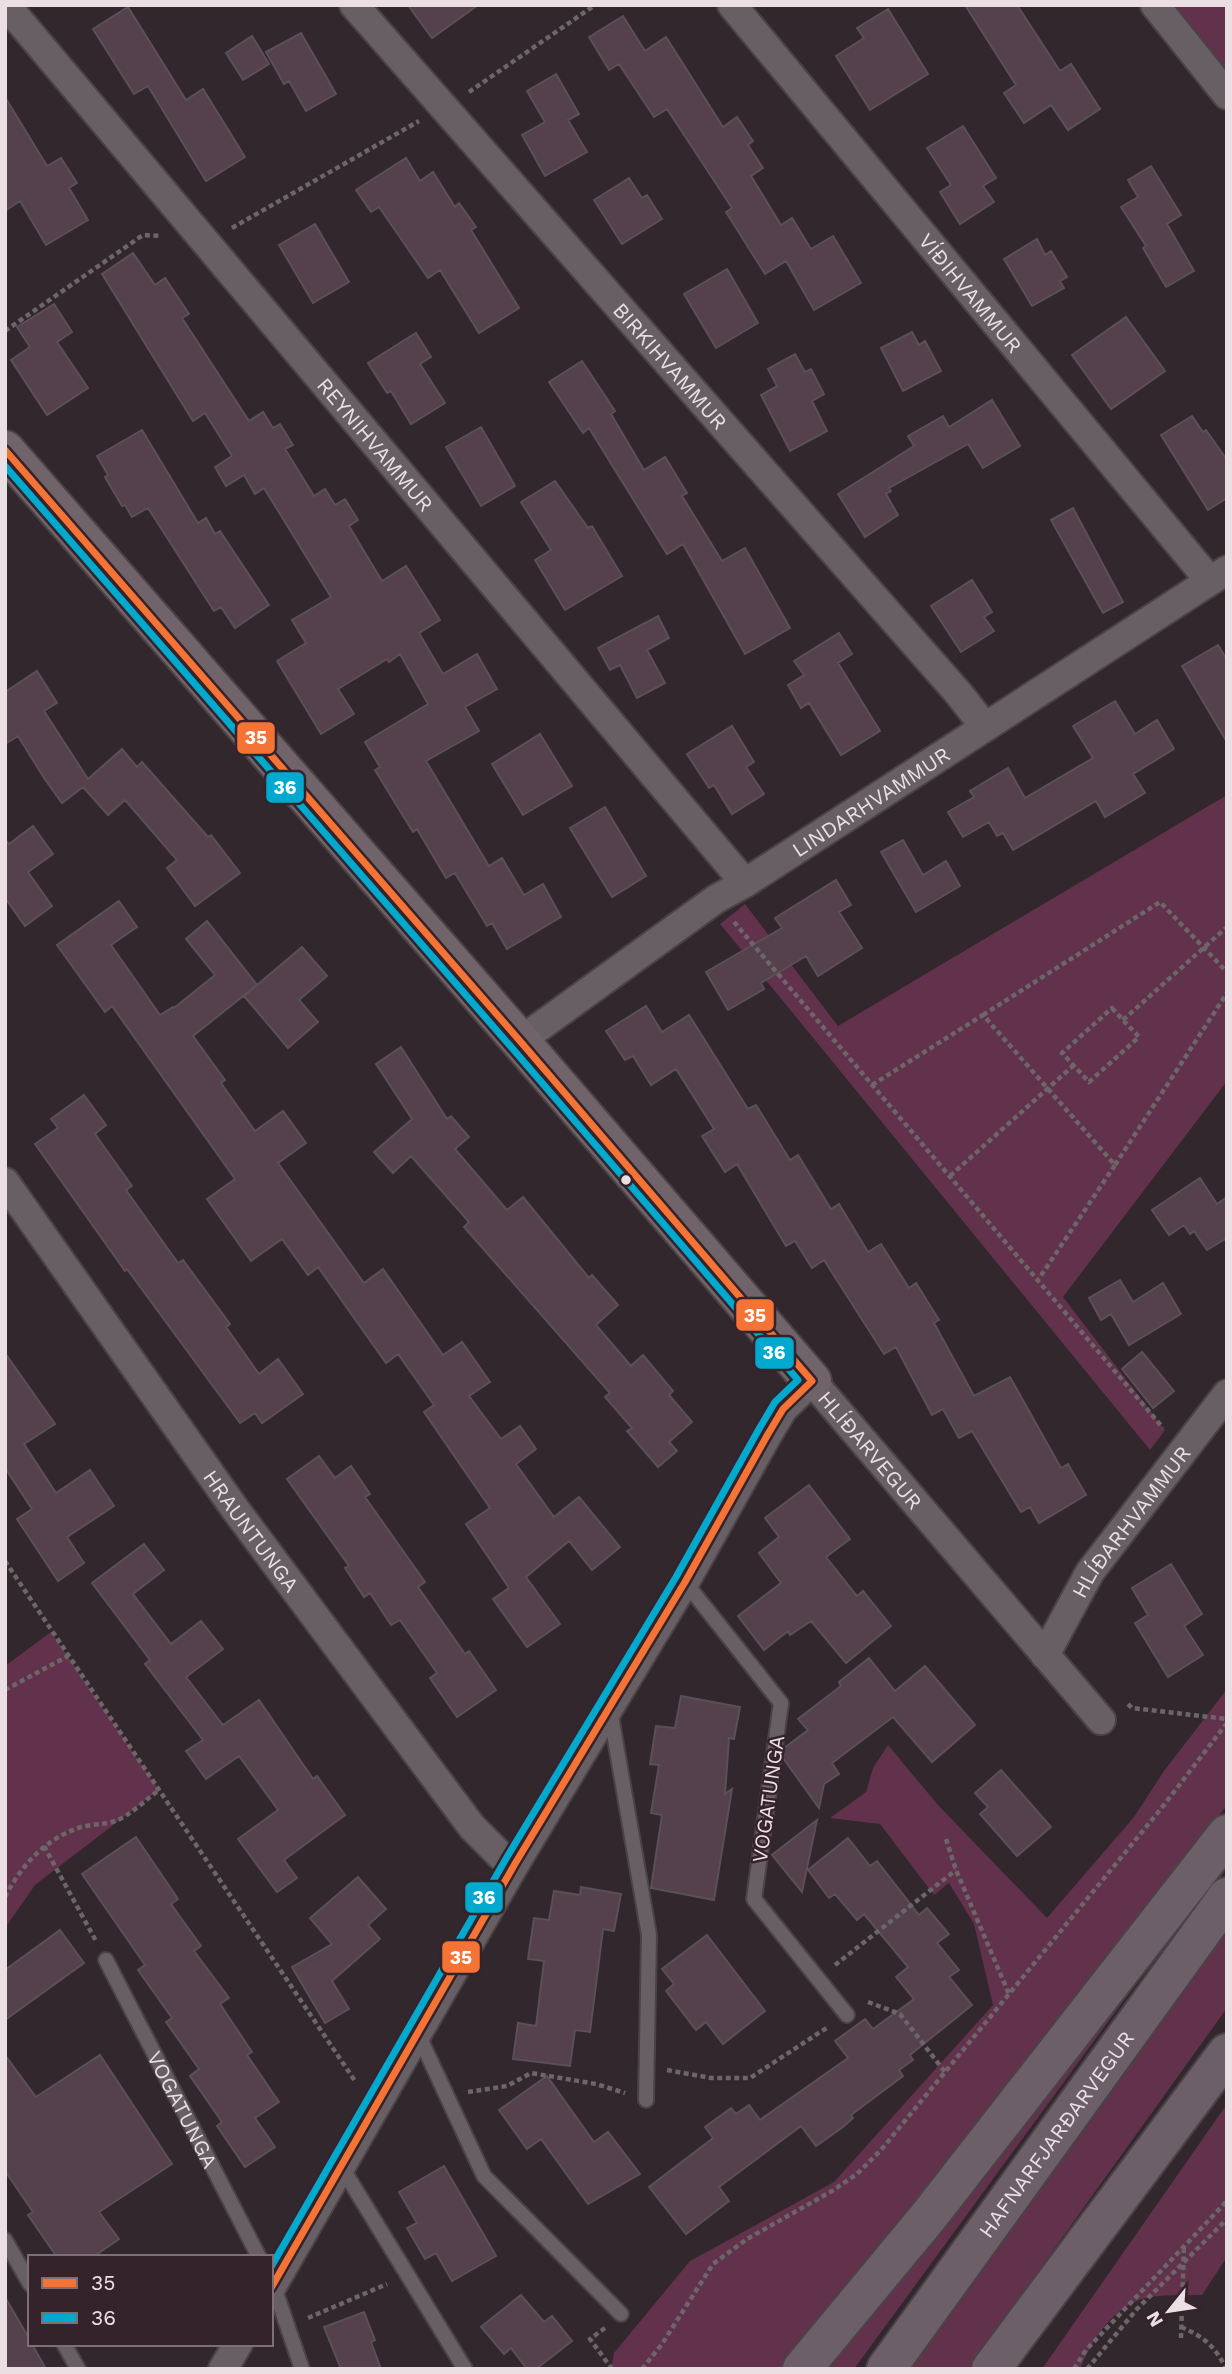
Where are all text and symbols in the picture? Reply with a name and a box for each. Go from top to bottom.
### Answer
street label: VÍÐIHVAMMUR [914,228,1028,358]
street label: BIRKIHVAMMUR [608,297,733,434]
street label: REYNIHVAMMUR [312,372,439,516]
line badge: 35 [236,721,276,755]
text: 35 [245,726,267,749]
street label: LINDARHVAMMUR [787,741,954,862]
line badge: 36 [265,771,305,804]
text: 36 [274,776,297,799]
unlabelled marker [619,1173,633,1187]
line badge: 35 [735,1298,775,1332]
text: 35 [744,1304,766,1327]
line badge: 36 [754,1336,795,1370]
text: 36 [763,1341,786,1364]
street label: HLÍÐARVEGUR [813,1386,928,1514]
street label: HLÍÐARHVAMMUR [1066,1440,1195,1602]
street label: HRAUNTUNGA [199,1465,305,1597]
street label: VOGATUNGA [747,1734,789,1864]
line badge: 36 [464,1881,504,1914]
text: 36 [473,1886,496,1909]
line badge: 35 [441,1940,481,1974]
text: 35 [450,1946,472,1969]
street label: HAFNARFJARÐARVEGUR [973,2026,1139,2242]
street label: VOGATUNGA [142,2047,223,2172]
legend [28,2255,273,2346]
text: 35 [91,2270,115,2295]
north arrow [1134,2276,1204,2346]
text: 36 [91,2305,116,2330]
text: N [1141,2307,1168,2331]

